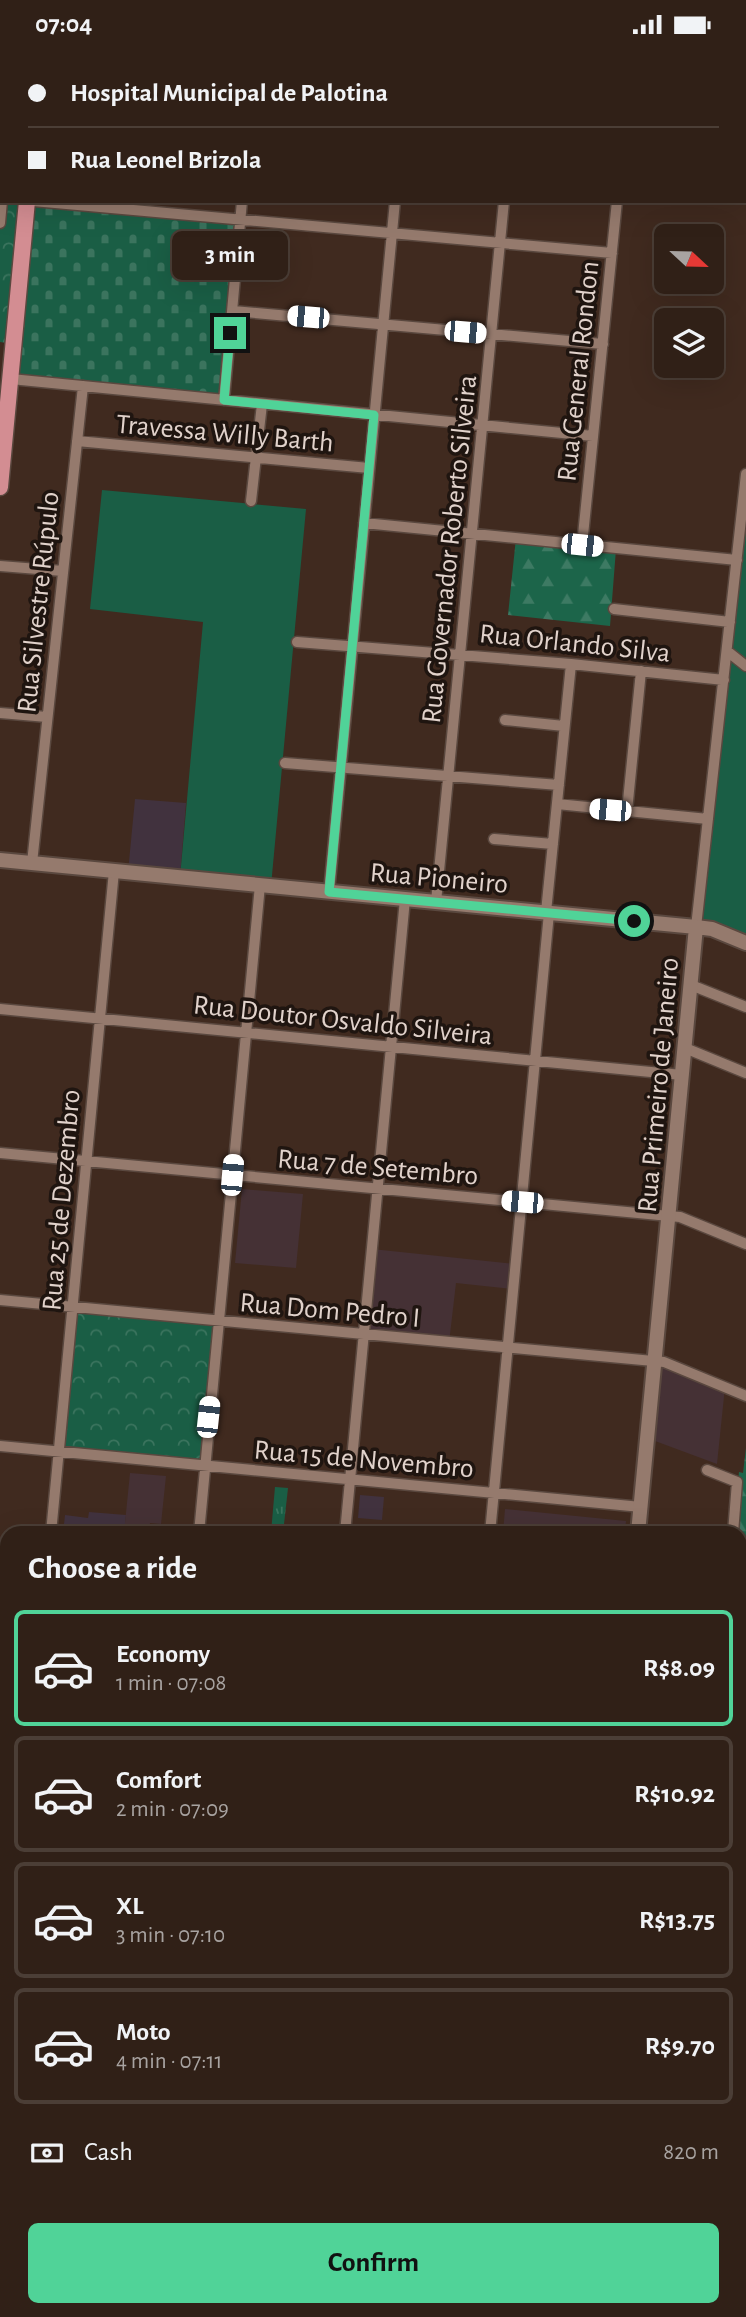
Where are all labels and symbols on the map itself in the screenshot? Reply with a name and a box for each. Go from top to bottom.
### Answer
north arrow [654,224,724,294]
callout: 3 min [172,231,288,281]
street label: Rua General Rondon [553,260,604,483]
car [287,305,330,329]
route end [214,317,246,349]
car [444,320,487,344]
street label: Rua Governador Roberto Silveira [418,374,482,725]
street label: Travessa Willy Barth [115,411,335,457]
street label: Rua Silvestre Rúpulo [13,490,65,714]
car [561,532,604,558]
street label: Rua Orlando Silva [478,620,672,668]
car [589,798,632,822]
street label: Rua Pioneiro [369,859,509,899]
route start [618,905,650,937]
street label: Rua Primeiro de Janeiro [634,956,684,1214]
street label: Rua Doutor Osvaldo Silveira [192,991,494,1051]
street label: Rua 25 de Dezembro [38,1088,86,1312]
street label: Rua 7 de Setembro [276,1145,479,1191]
car [220,1153,245,1197]
car [501,1190,544,1214]
street label: Rua Dom Pedro I [238,1289,421,1333]
car [196,1395,221,1439]
street label: Rua 15 de Novembro [253,1436,475,1484]

